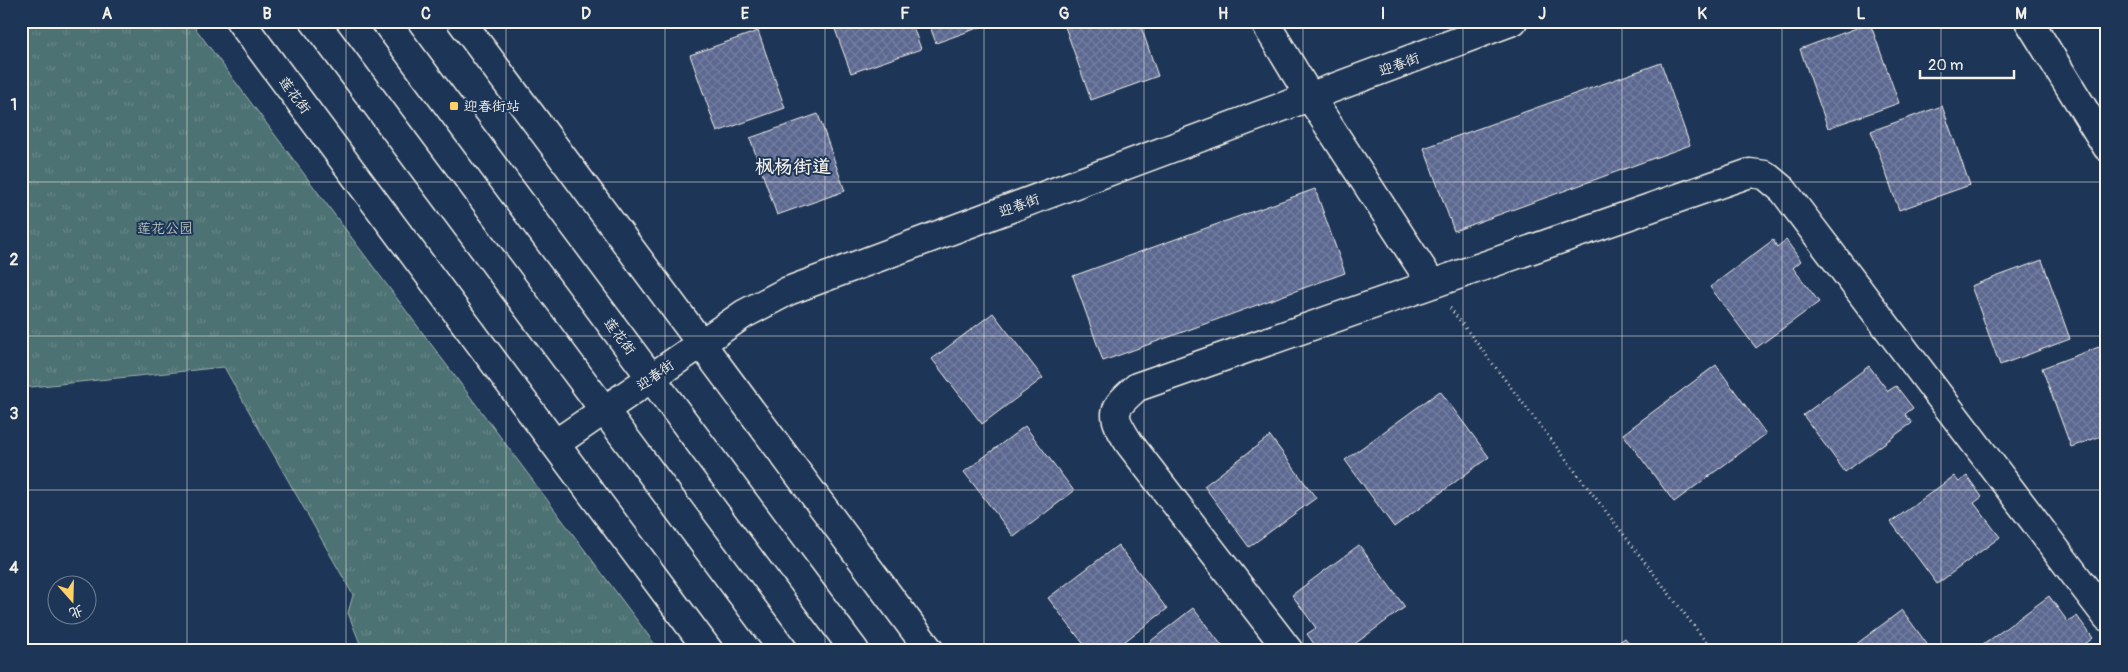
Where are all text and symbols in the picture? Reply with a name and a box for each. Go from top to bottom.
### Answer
text: A [102,4,113,24]
text: B [262,4,272,24]
text: C [421,4,431,24]
text: D [581,4,591,24]
text: E [741,4,750,24]
text: F [900,4,910,24]
text: G [1059,4,1070,24]
text: H [1218,4,1228,24]
text: I [1381,4,1385,24]
text: J [1538,4,1546,24]
text: K [1697,4,1707,24]
text: L [1856,4,1866,24]
text: M [2015,4,2027,24]
scale bar [1920,48,2014,80]
street label: 迎春街 [1377,49,1422,80]
text: 20 m [1928,56,1963,75]
street label: 莲花街 [275,73,314,117]
text: 1 [11,95,17,115]
place label: 迎春街站 [464,98,520,115]
marker: 迎春街站 [448,100,460,112]
district label: 枫杨街道 [755,155,831,179]
street label: 迎春街 [997,190,1042,221]
park label: 莲花公园 [137,220,193,237]
text: 2 [10,250,19,270]
street label: 莲花街 [600,314,639,358]
street label: 迎春街 [633,356,677,394]
text: 3 [10,404,19,424]
text: 4 [9,558,19,578]
north arrow [48,574,98,624]
text: 北 [67,601,86,622]

